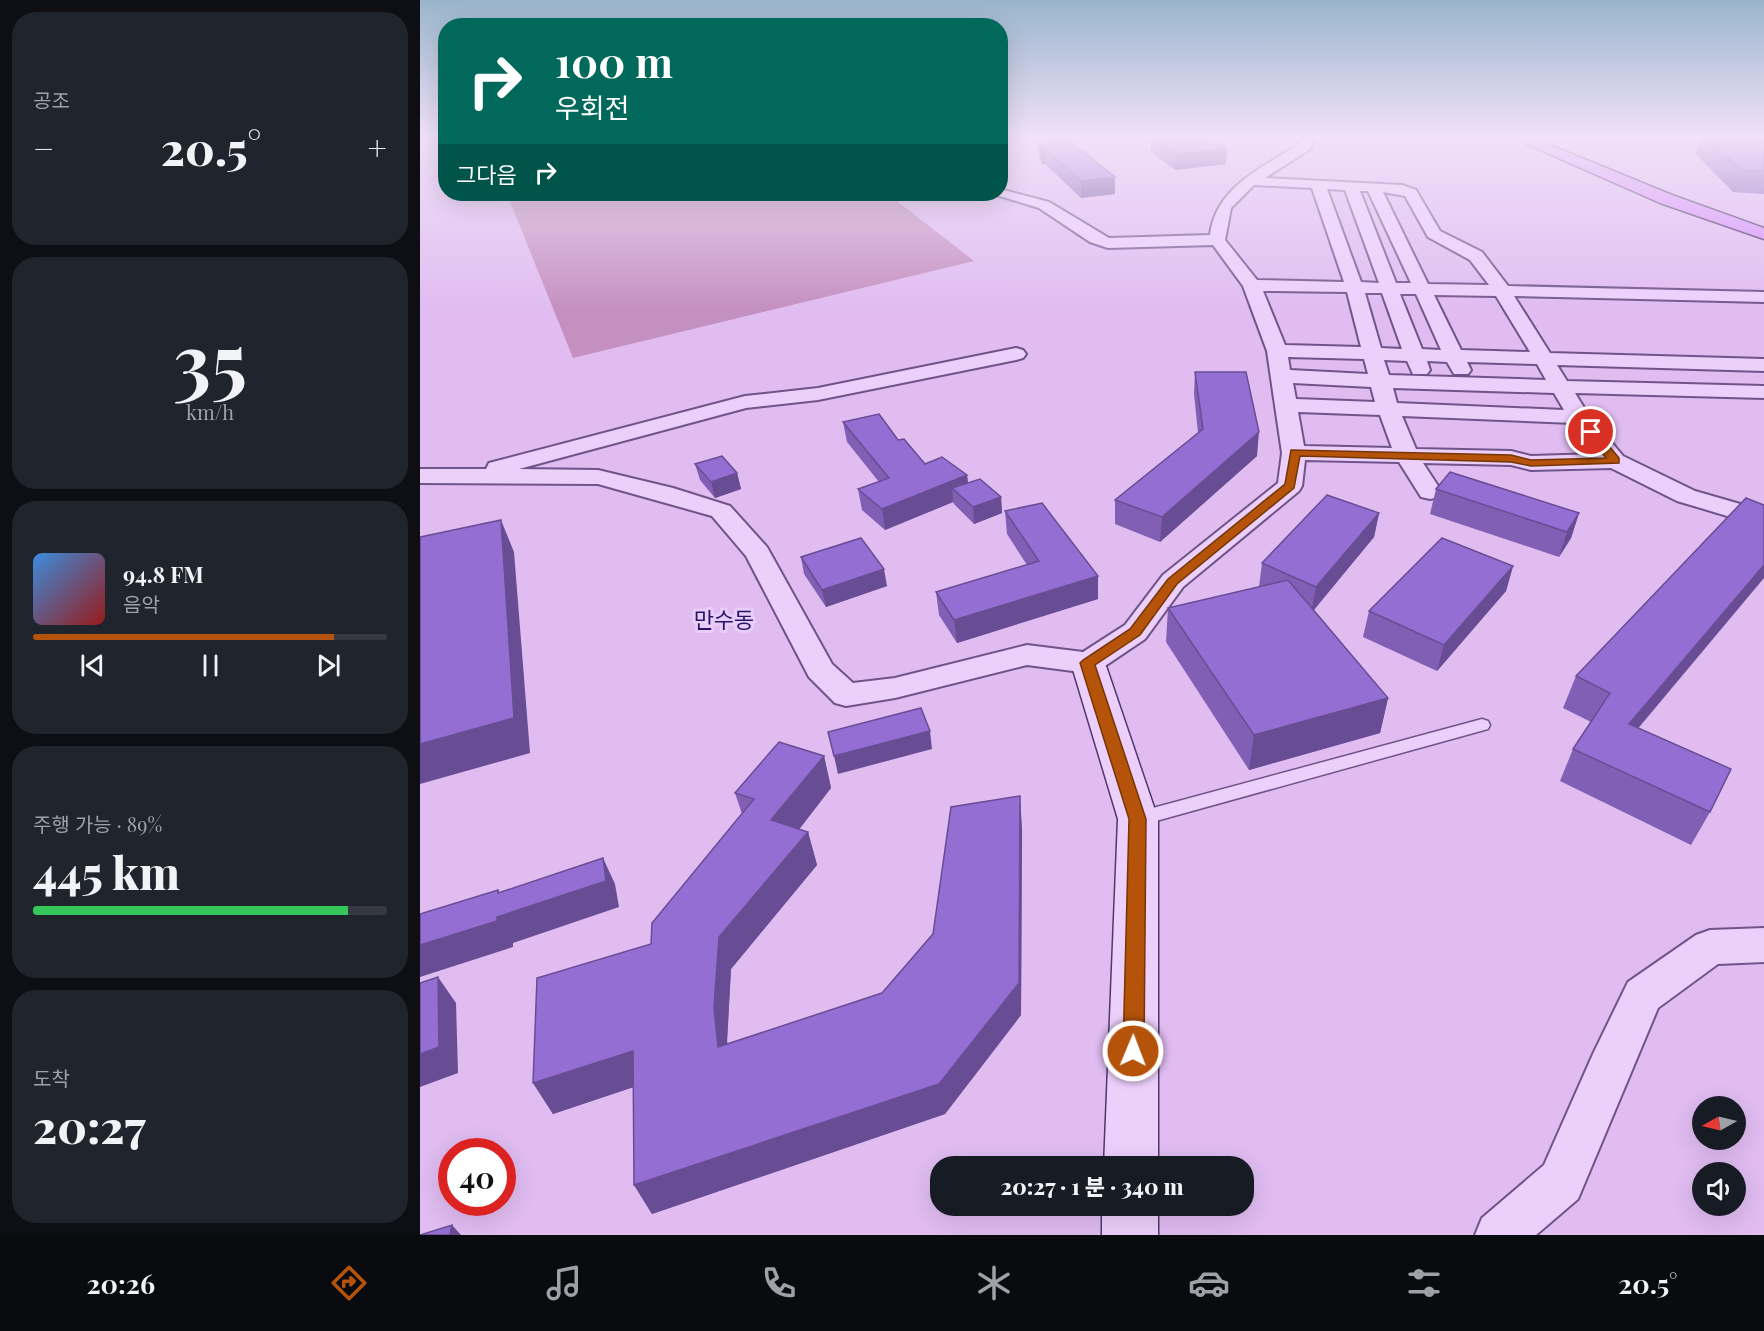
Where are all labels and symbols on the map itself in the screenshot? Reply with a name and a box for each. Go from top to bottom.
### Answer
pin [1565,406,1616,457]
district label: 만수동 [694,604,754,634]
position arrow [1101,1019,1165,1083]
north arrow [1692,1096,1746,1150]
speed limit sign: 40 [438,1138,516,1216]

